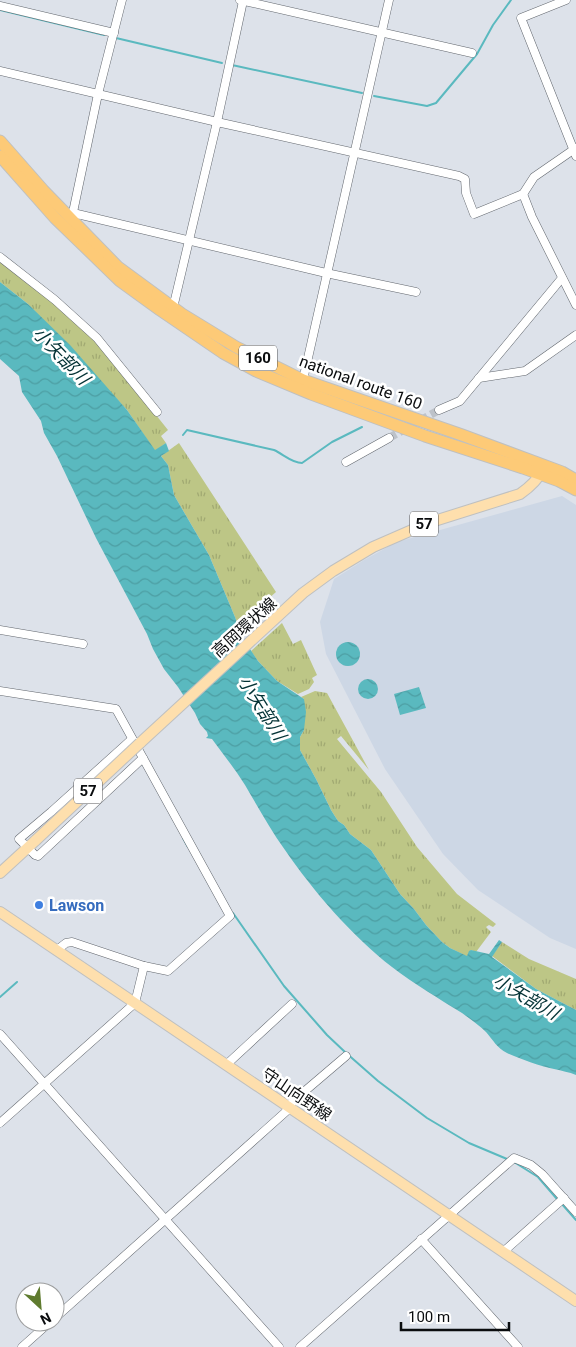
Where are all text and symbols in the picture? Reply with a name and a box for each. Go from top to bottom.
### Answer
water label: 小矢部川 [29,322,95,390]
road number: 160 [239,346,277,370]
street label: national route 160 [297,351,425,413]
road number: 57 [410,512,438,536]
street label: 高岡環状線 [208,594,280,661]
water label: 小矢部川 [234,672,291,746]
road number: 57 [74,778,102,804]
place label: Lawson [49,896,104,915]
marker: Lawson [33,899,45,911]
water label: 小矢部川 [490,969,564,1025]
street label: 守山向野線 [258,1064,335,1125]
north arrow [15,1282,65,1332]
scale bar [401,1300,508,1332]
text: 100 m [408,1308,450,1326]
text: N [38,1309,54,1328]

